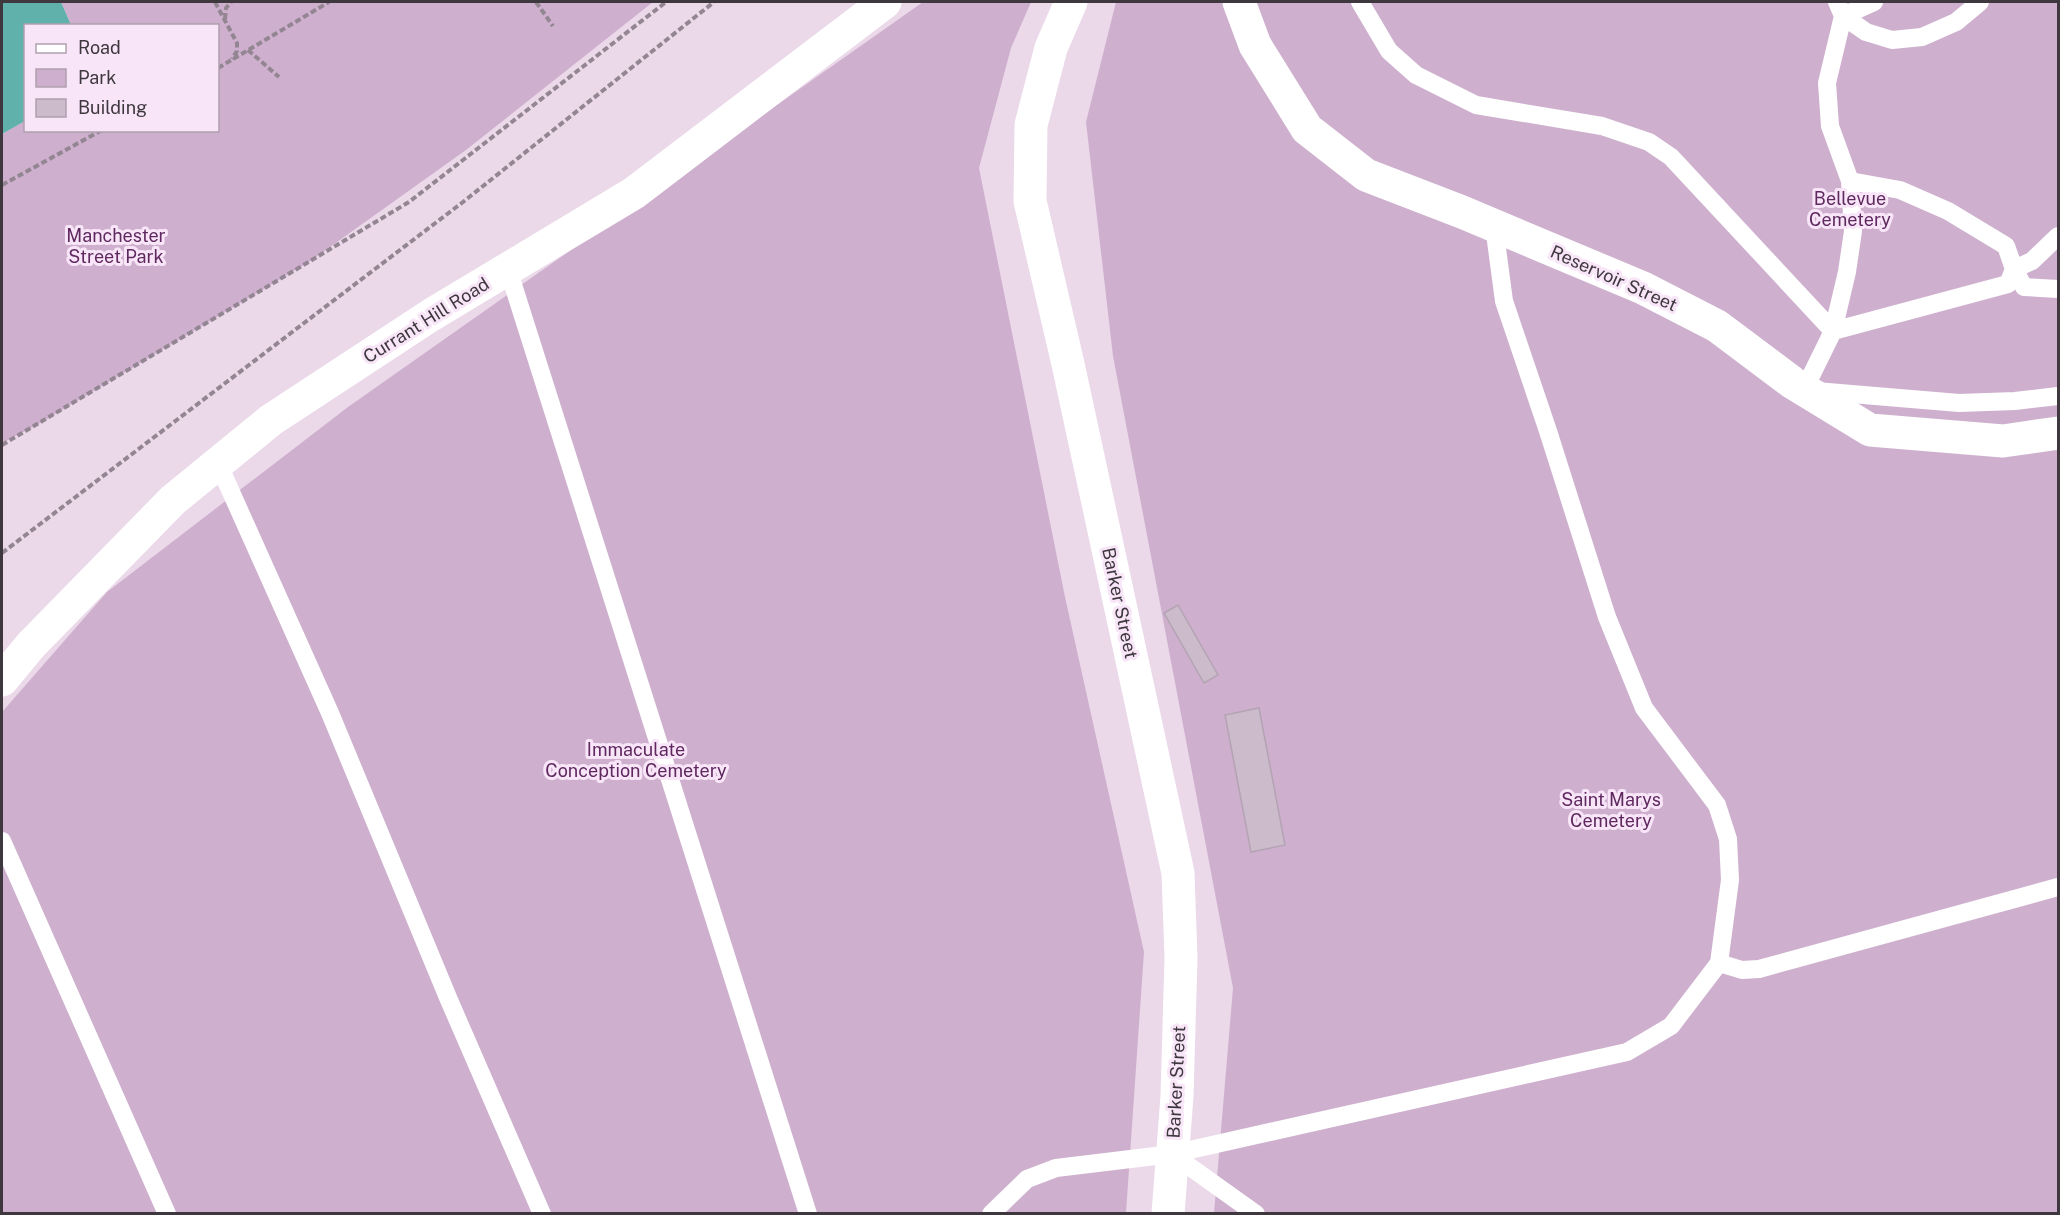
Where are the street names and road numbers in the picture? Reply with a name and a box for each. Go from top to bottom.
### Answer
street label: Reservoir Street [1547,241,1681,315]
street label: Currant Hill Road [359,273,493,367]
street label: Barker Street [1098,546,1142,660]
street label: Barker Street [1163,1025,1189,1139]

